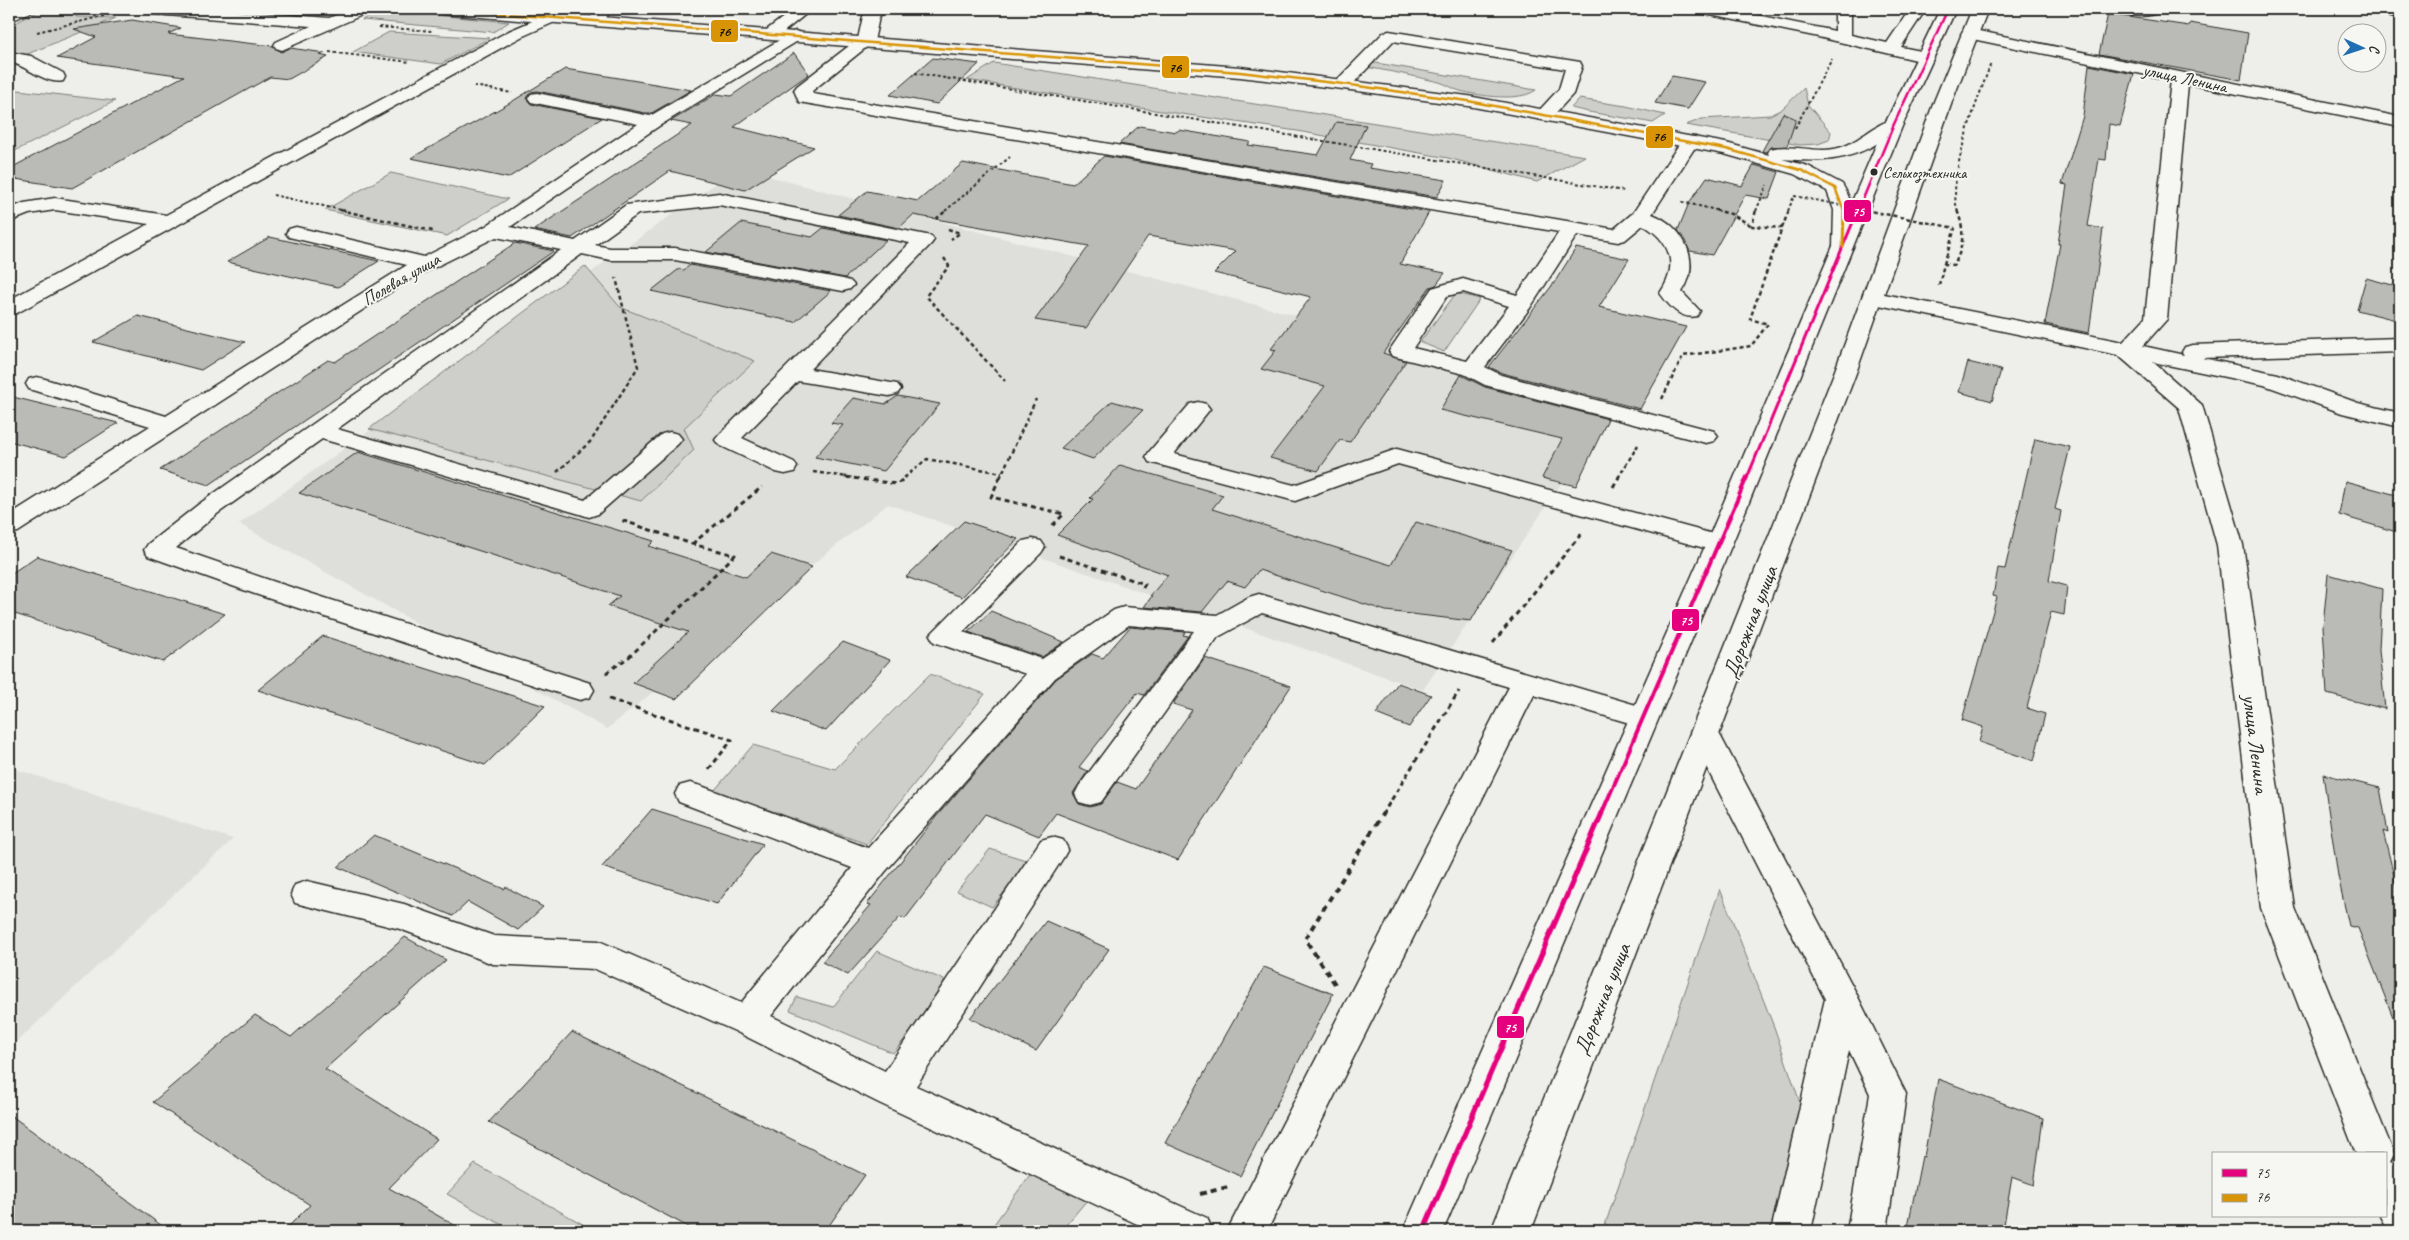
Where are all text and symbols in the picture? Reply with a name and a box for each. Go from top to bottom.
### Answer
line badge: 76 [710,19,739,43]
north arrow [2336,22,2386,72]
text: 76 [718,23,732,40]
text: С [2366,45,2383,55]
line badge: 76 [1161,55,1190,79]
street label: улица Ленина [2140,58,2231,98]
text: 76 [1169,59,1183,76]
line badge: 76 [1645,125,1674,149]
text: 76 [1653,128,1667,145]
place label: Сельхозтехника [1883,163,1968,183]
marker: Сельхозтехника [1869,167,1879,177]
line badge: 75 [1843,199,1872,223]
text: 75 [1852,203,1866,220]
street label: Полевая улица [358,247,445,310]
street label: Дорожная улица [1717,561,1784,682]
line badge: 75 [1671,608,1700,632]
text: 75 [1680,612,1694,629]
street label: улица Ленина [2237,691,2275,797]
street label: Дорожная улица [1568,938,1637,1059]
line badge: 75 [1496,1015,1525,1039]
text: 75 [1504,1019,1518,1036]
legend [2212,1152,2386,1218]
text: 75 [2256,1164,2271,1183]
text: 76 [2256,1188,2271,1207]

